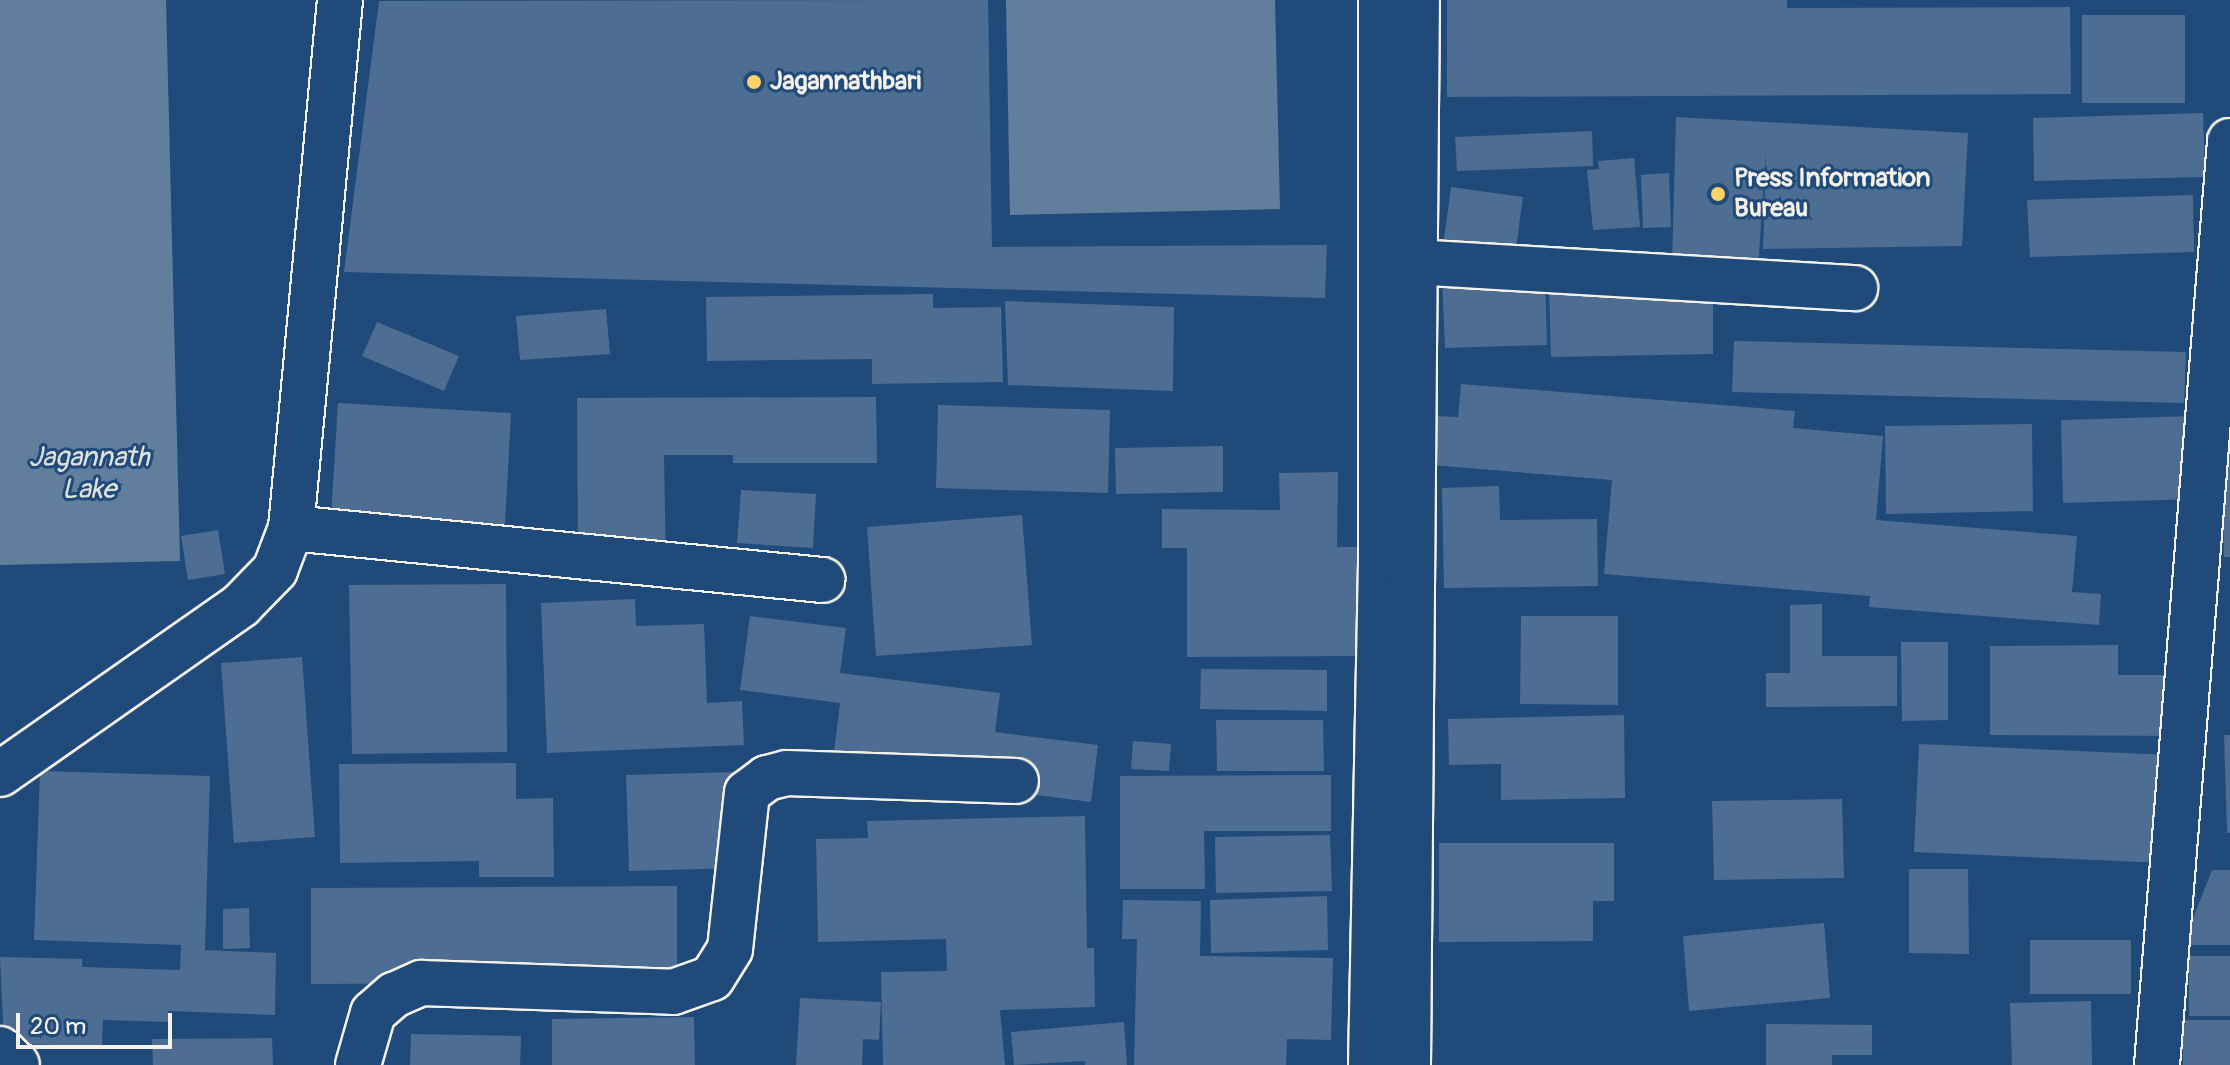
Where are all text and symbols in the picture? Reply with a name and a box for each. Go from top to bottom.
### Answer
place label: Jagannathbari [770,66,921,98]
marker: Jagannathbari [745,73,763,91]
place label: Press Information Bureau [1734,163,1931,224]
marker: Press Information Bureau [1709,185,1727,203]
water label: Jagannath Lake [29,441,149,507]
scale bar [20,997,176,1047]
text: 20 m [30,1012,86,1041]

